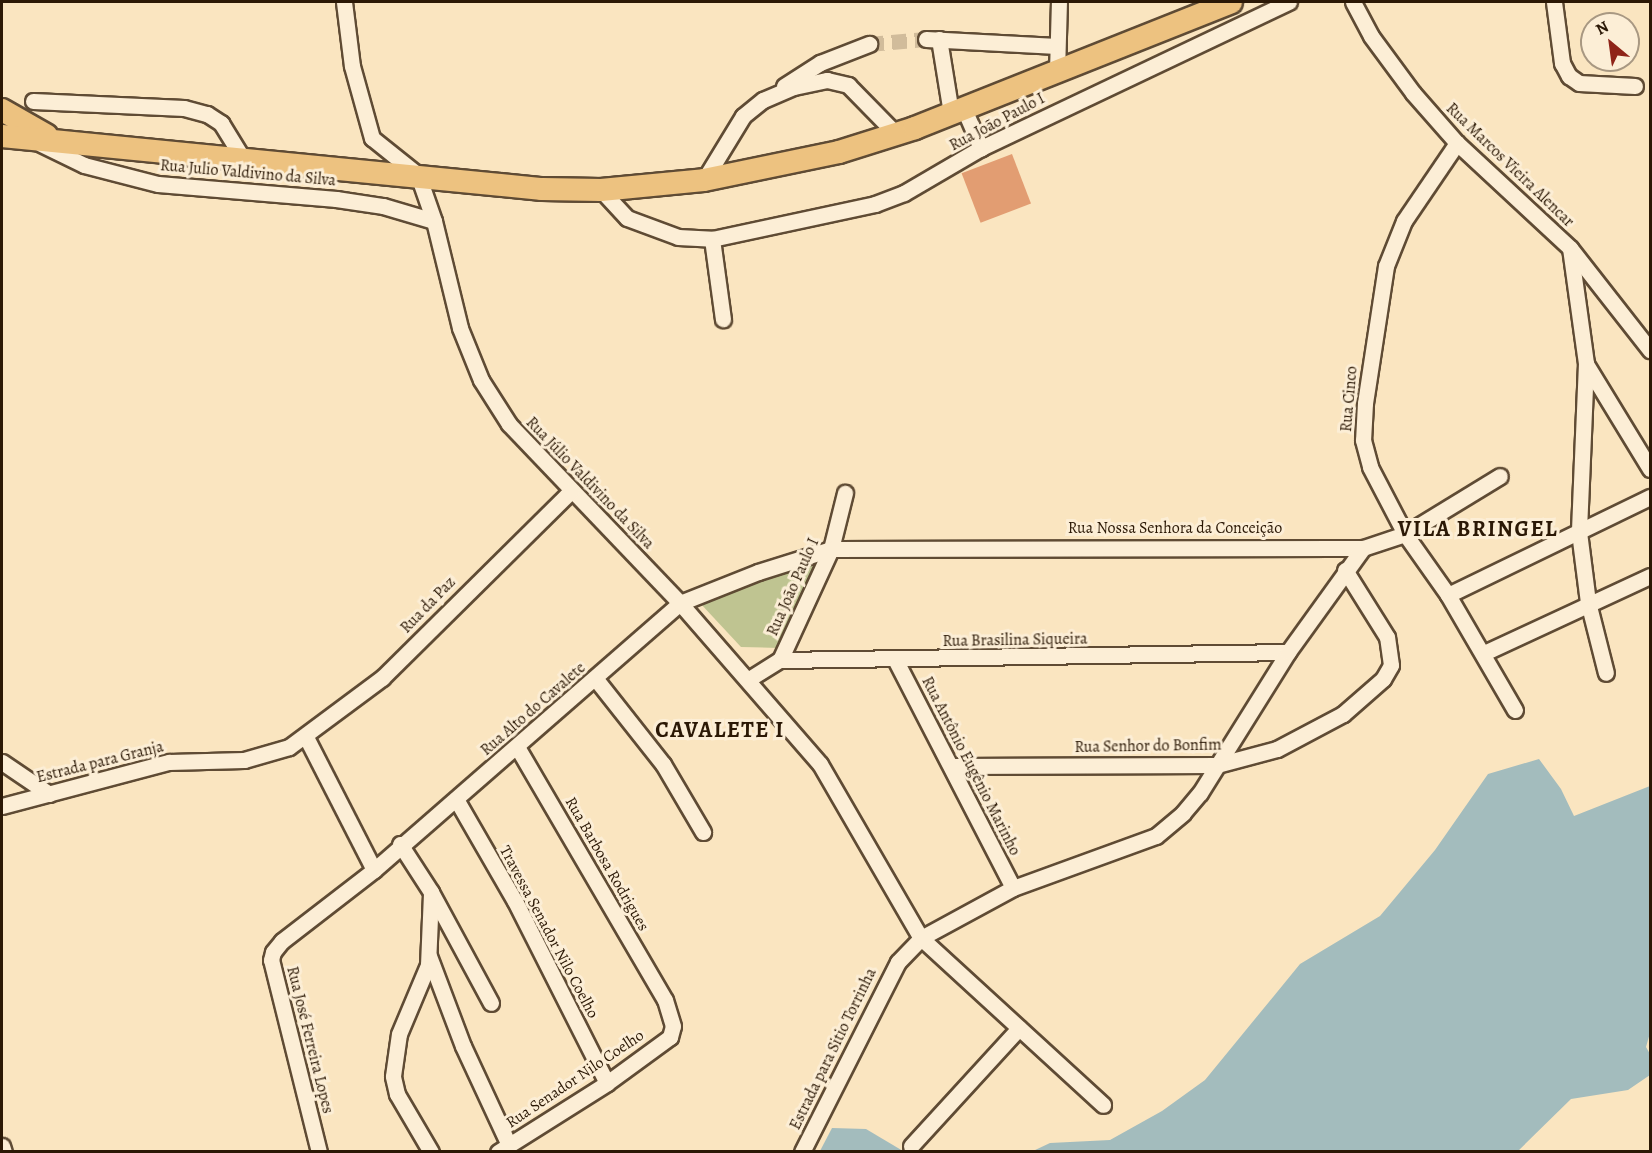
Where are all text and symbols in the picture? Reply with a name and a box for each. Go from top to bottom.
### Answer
north arrow [1580,12,1640,72]
text: N [1592,16,1613,40]
street label: Rua João Paulo I [946,89,1048,155]
street label: Rua Marcos Vieira Alencar [1442,99,1578,231]
street label: Rua Julio Valdivino da Silva [159,156,337,190]
street label: Rua Cinco [1337,365,1361,433]
street label: Rua Júlio Valdivino da Silva [522,413,658,553]
district label: VILA BRINGEL [1398,517,1558,543]
street label: Rua Nossa Senhora da Conceição [1068,518,1282,538]
street label: Rua João Paulo I [763,535,823,639]
street label: Rua da Paz [396,573,460,637]
street label: Rua Brasilina Siqueira [942,629,1088,651]
street label: Rua Alto do Cavalete [477,658,589,760]
street label: Rua Antônio Eugênio Marinho [917,673,1025,859]
district label: CAVALETE I [655,718,785,744]
street label: Rua Senhor do Bonfim [1074,735,1222,757]
street label: Estrada para Granja [34,737,166,787]
street label: Rua Barbosa Rodrigues [561,794,653,934]
street label: Travessa Senador Nilo Coelho [495,843,603,1021]
street label: Rua José Ferreira Lopes [282,964,338,1116]
street label: Estrada para Sitio Torrinha [786,965,880,1133]
street label: Rua Senador Nilo Coelho [502,1026,648,1132]

